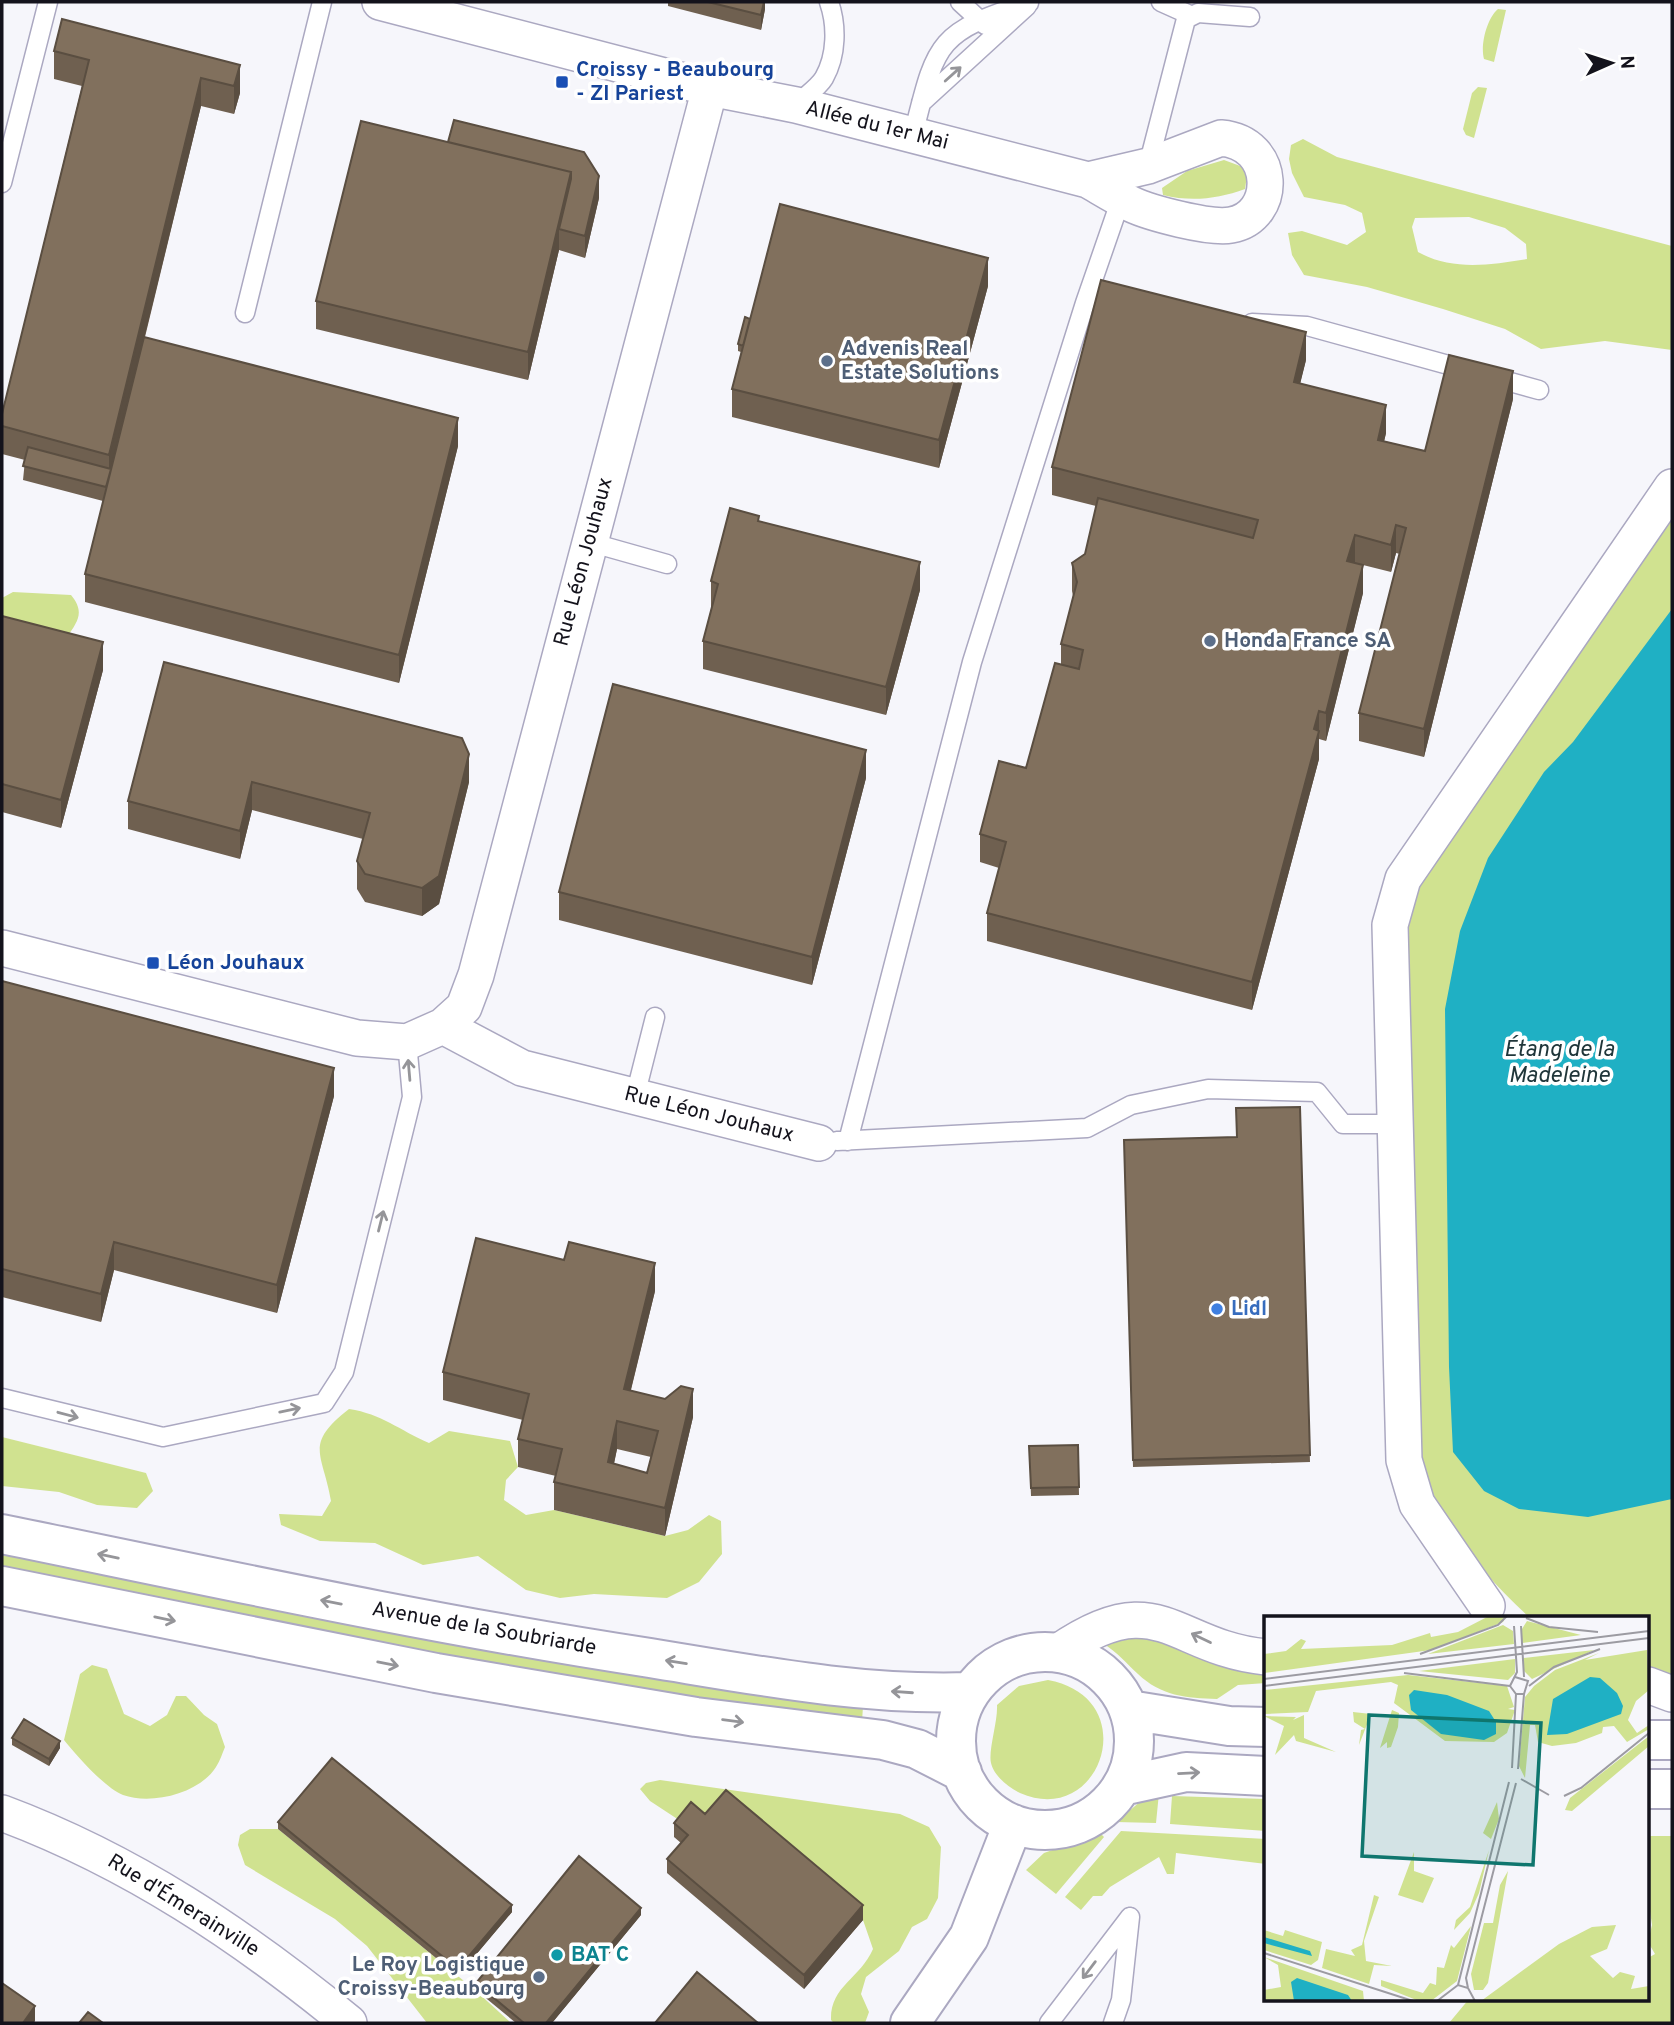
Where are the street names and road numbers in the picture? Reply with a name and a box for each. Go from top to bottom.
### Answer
street label: Allée du 1er Mai [803,95,951,157]
street label: Rue Léon Jouhaux [548,474,620,649]
street label: Rue Léon Jouhaux [621,1081,797,1149]
street label: Avenue de la Soubriarde [370,1596,598,1662]
street label: Rue d'Émerainville [102,1848,265,1964]

